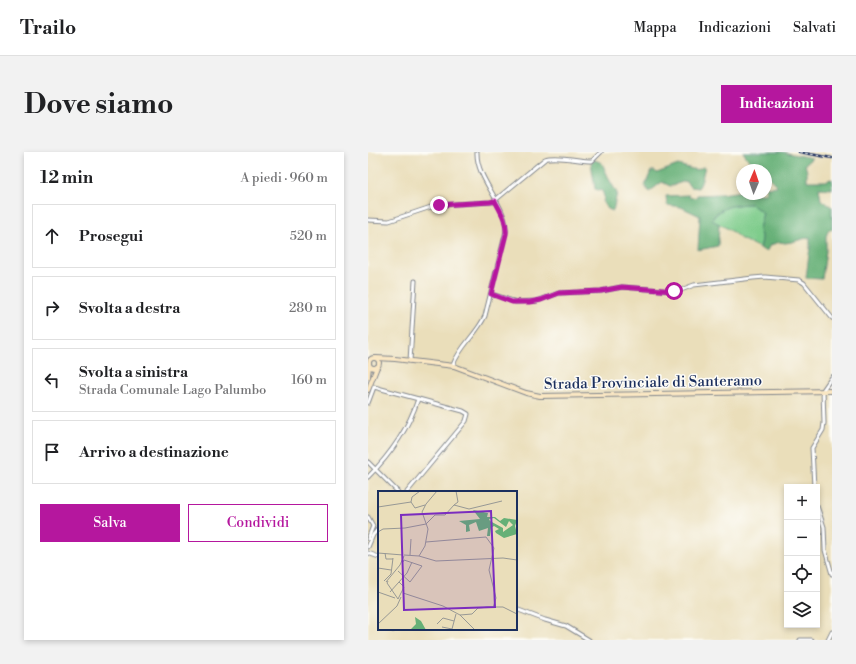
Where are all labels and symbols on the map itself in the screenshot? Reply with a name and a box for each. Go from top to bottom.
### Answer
north arrow [736,164,772,200]
route end [430,196,448,214]
route start [665,282,683,300]
street label: Strada Provinciale di Santeramo [544,371,762,394]
inset map [378,491,517,630]

